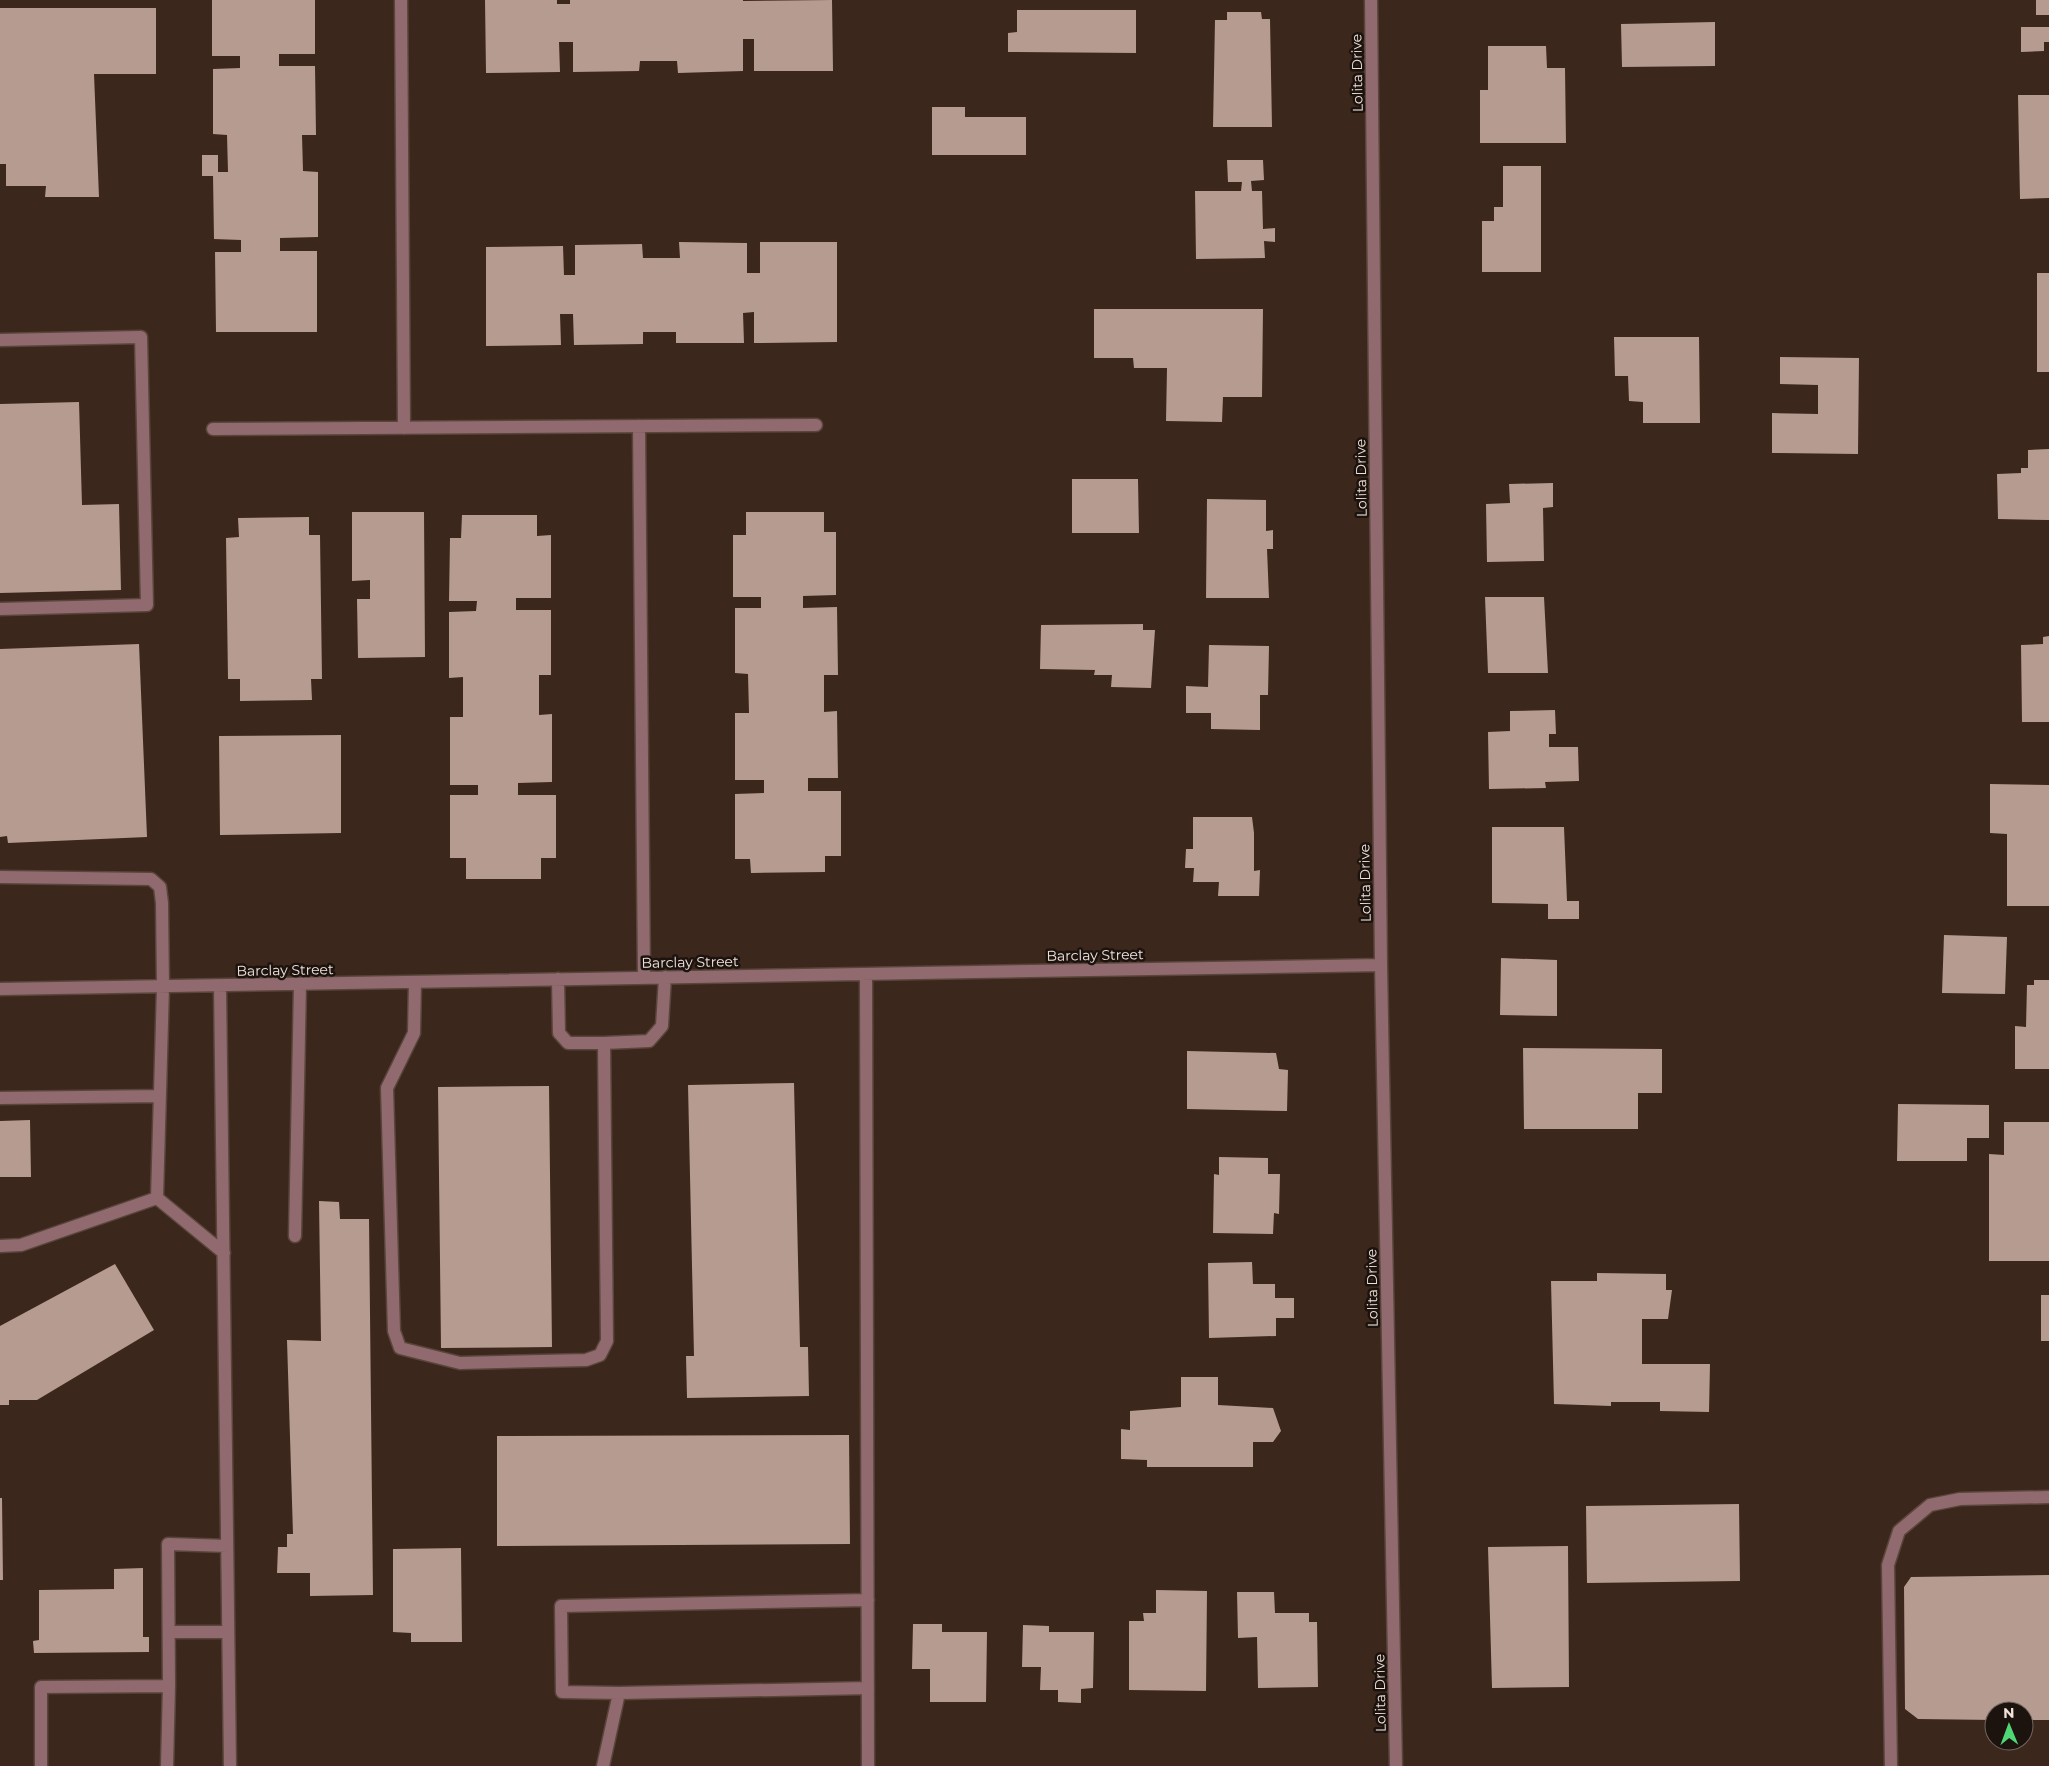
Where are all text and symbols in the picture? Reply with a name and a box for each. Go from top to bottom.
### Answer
street label: Lolita Drive [1347,34,1367,112]
street label: Lolita Drive [1351,439,1371,517]
street label: Lolita Drive [1355,844,1375,922]
street label: Barclay Street [1046,945,1144,965]
street label: Barclay Street [641,952,739,972]
street label: Barclay Street [236,960,334,980]
street label: Lolita Drive [1362,1249,1382,1327]
street label: Lolita Drive [1370,1654,1390,1732]
north arrow [1984,1701,2034,1751]
text: N [2003,1704,2015,1722]

